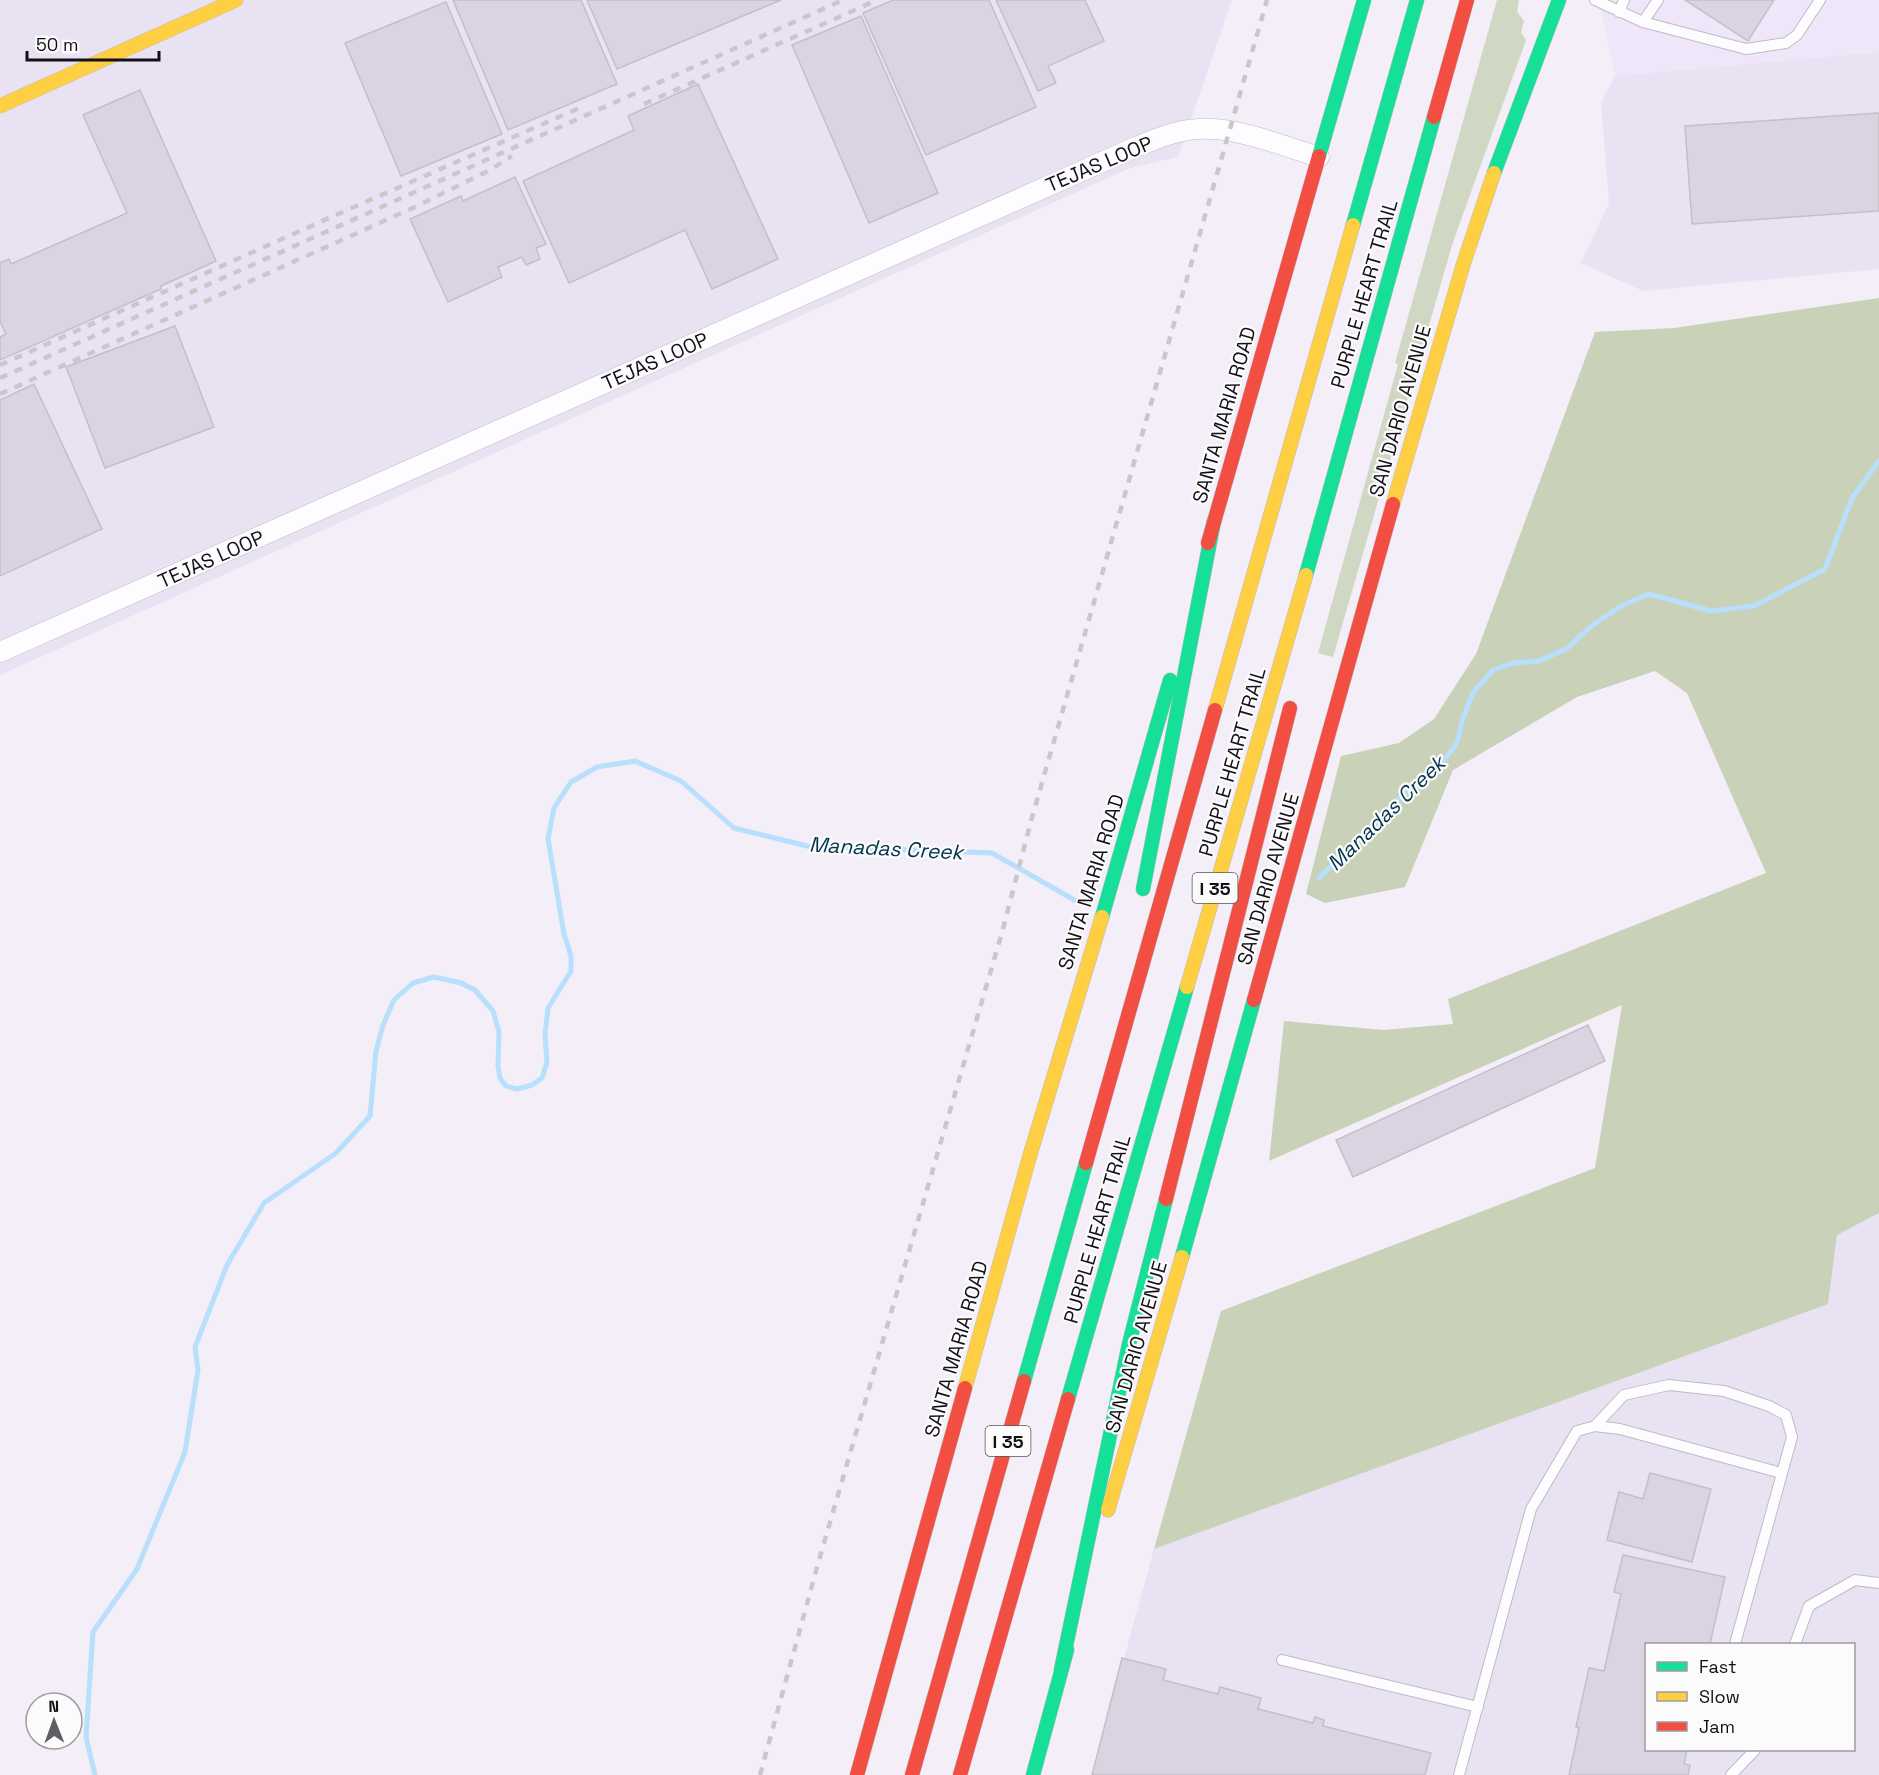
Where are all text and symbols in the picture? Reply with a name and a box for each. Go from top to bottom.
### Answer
scale bar [27,24,159,62]
text: 50 m [36,33,78,56]
street label: TEJAS LOOP [1042,130,1156,198]
street label: PURPLE HEART TRAIL [1325,196,1403,391]
street label: SAN DARIO AVENUE [1363,322,1437,500]
street label: SANTA MARIA ROAD [1186,324,1262,506]
street label: TEJAS LOOP [598,326,712,396]
street label: TEJAS LOOP [154,524,268,594]
street label: PURPLE HEART TRAIL [1193,664,1271,859]
water label: Manadas Creek [1321,748,1453,876]
street label: SAN DARIO AVENUE [1231,790,1305,968]
street label: SANTA MARIA ROAD [1052,791,1130,973]
water label: Manadas Creek [808,830,966,866]
road number: I 35 [1192,873,1238,903]
street label: PURPLE HEART TRAIL [1058,1131,1136,1326]
street label: SANTA MARIA ROAD [918,1258,994,1440]
street label: SAN DARIO AVENUE [1099,1258,1173,1436]
road number: I 35 [986,1426,1030,1456]
legend [1645,1643,1855,1751]
text: Fast [1699,1655,1736,1678]
text: Slow [1699,1685,1740,1708]
north arrow [24,1691,84,1751]
text: N [48,1696,59,1717]
text: Jam [1699,1715,1735,1738]

